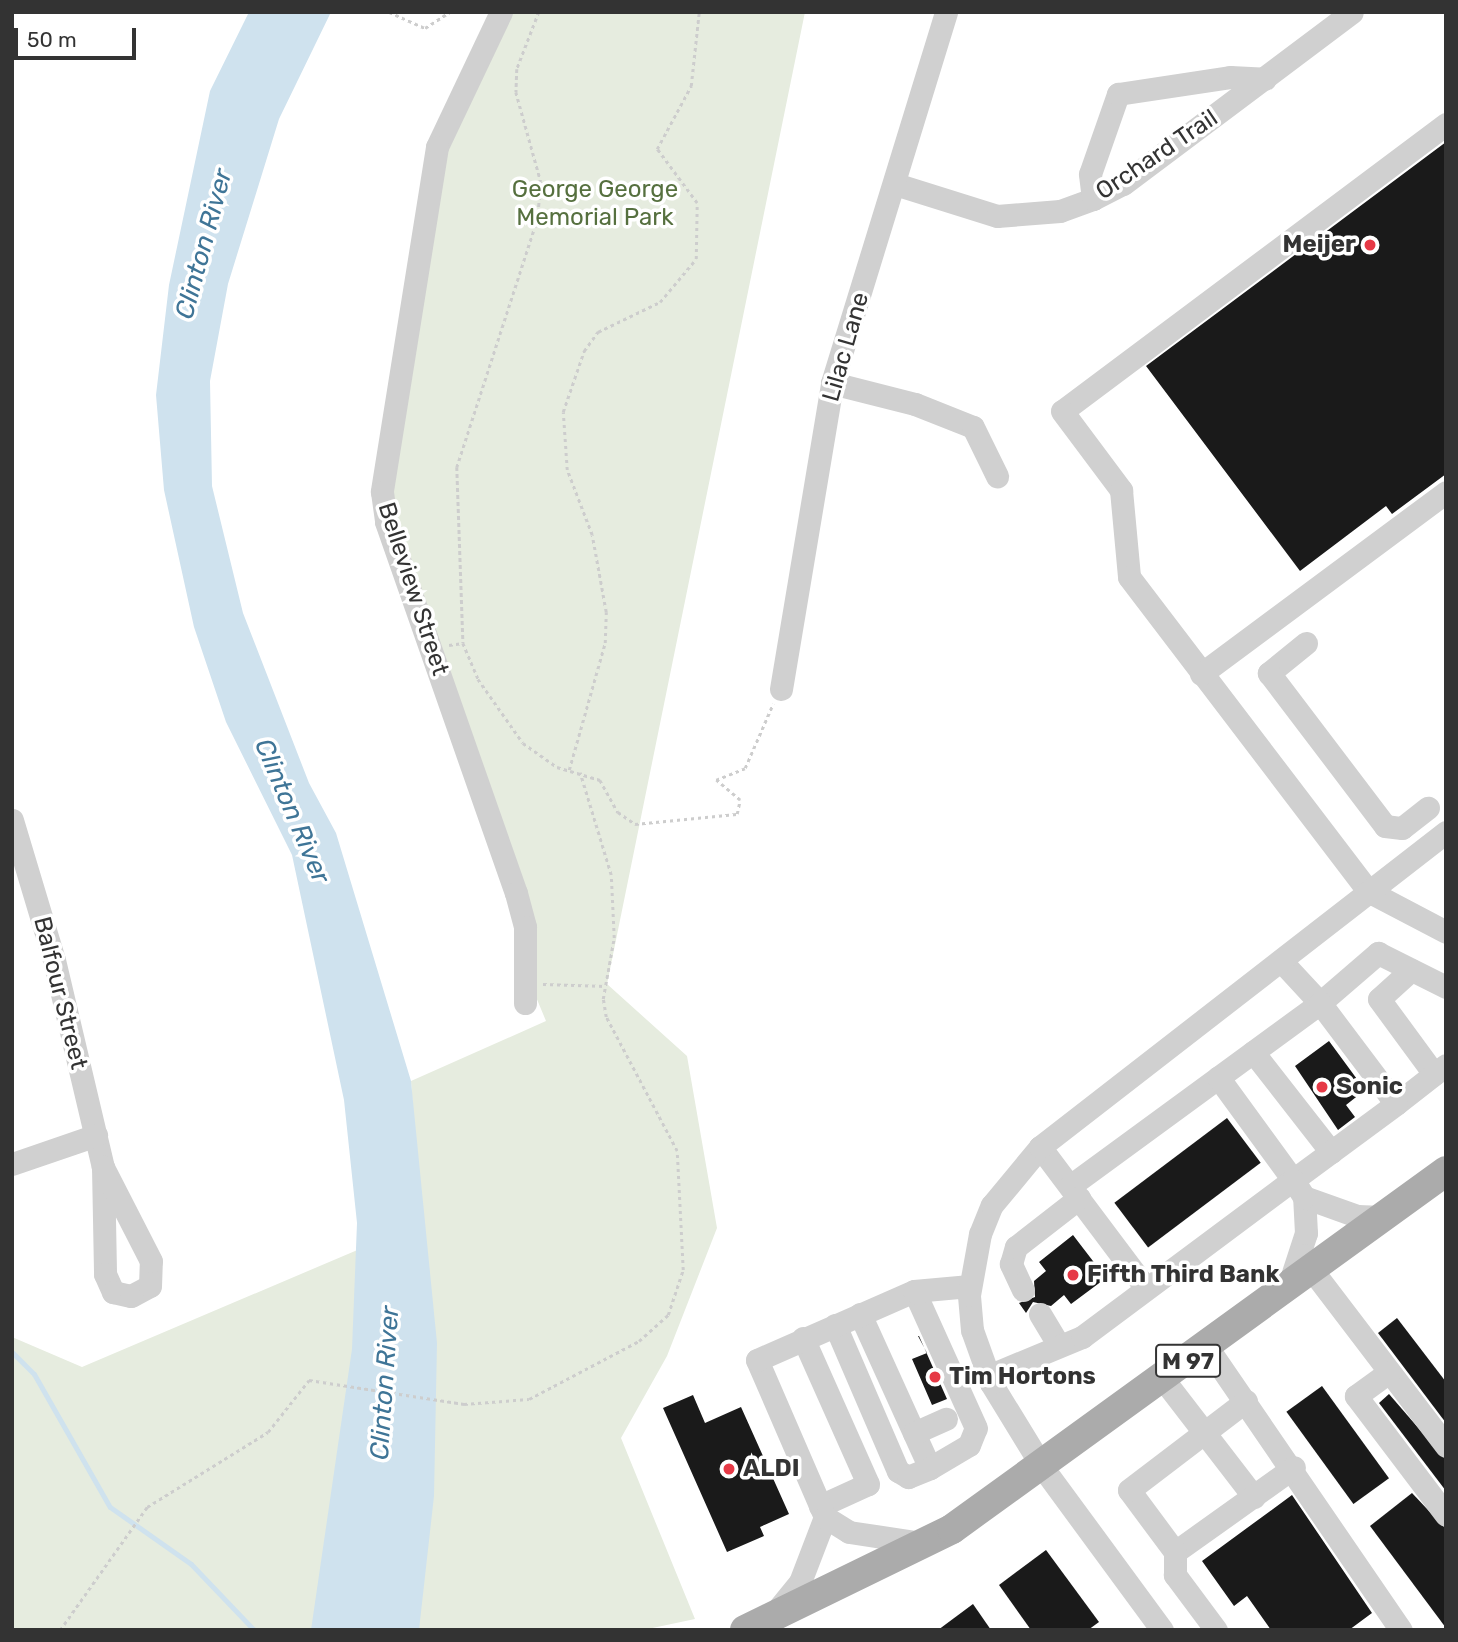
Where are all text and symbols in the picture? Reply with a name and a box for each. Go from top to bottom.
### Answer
scale bar [18,14,140,58]
text: 50 m [27,27,77,52]
street label: Orchard Trail [1090,104,1224,206]
water label: Clinton River [169,165,239,323]
park label: George George Memorial Park [512,176,678,232]
place label: Meijer [1283,231,1356,259]
marker: Meijer [1362,237,1378,253]
street label: Lilac Lane [817,289,875,405]
street label: Belleview Street [371,499,455,679]
water label: Clinton River [247,734,337,888]
street label: Balfour Street [27,913,93,1073]
place label: Sonic [1336,1073,1403,1101]
marker: Sonic [1314,1079,1330,1095]
place label: Fifth Third Bank [1087,1261,1280,1289]
marker: Fifth Third Bank [1065,1267,1081,1283]
water label: Clinton River [364,1305,406,1461]
road number: M 97 [1155,1342,1221,1380]
place label: Tim Hortons [949,1363,1096,1391]
marker: Tim Hortons [927,1369,943,1385]
place label: ALDI [743,1455,799,1483]
marker: ALDI [721,1461,737,1477]

